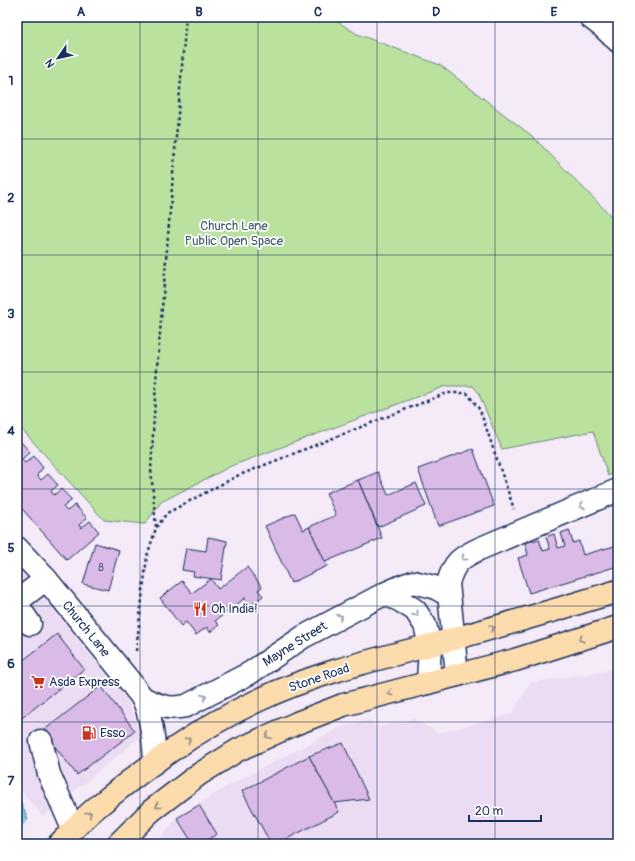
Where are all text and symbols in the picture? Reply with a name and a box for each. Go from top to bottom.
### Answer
text: A [77,4,86,20]
text: B [195,4,203,20]
text: C [314,4,322,20]
text: D [432,4,440,20]
text: E [551,4,558,20]
north arrow [38,38,78,78]
text: N [42,56,58,70]
text: 1 [8,73,14,89]
text: 2 [7,190,15,206]
park label: Church Lane Public Open Space [185,218,284,249]
text: 3 [7,306,15,322]
text: 4 [7,423,15,439]
one-way arrow [579,501,586,509]
text: 5 [7,540,15,556]
one-way arrow [461,553,468,560]
house number: 8 [98,561,104,574]
street label: Church Lane [59,598,114,661]
restaurant icon: Oh India! [192,601,208,617]
place label: Oh India! [211,601,258,617]
one-way arrow [412,609,419,616]
one-way arrow [336,614,343,622]
street label: Mayne Street [260,618,331,670]
one-way arrow [488,624,495,633]
one-way arrow [578,634,585,643]
text: 6 [7,656,15,672]
street label: Stone Road [287,660,351,696]
supermarket icon: Asda Express [30,674,46,690]
place label: Asda Express [49,674,120,690]
one-way arrow [387,688,394,697]
one-way arrow [200,694,208,702]
fuel station icon: Esso [81,725,97,741]
place label: Esso [100,725,125,741]
one-way arrow [264,731,272,739]
one-way arrow [184,737,191,745]
text: 7 [8,773,15,789]
scale bar [469,797,541,823]
one-way arrow [156,801,163,808]
text: 20 m [475,804,504,819]
one-way arrow [85,812,92,819]

